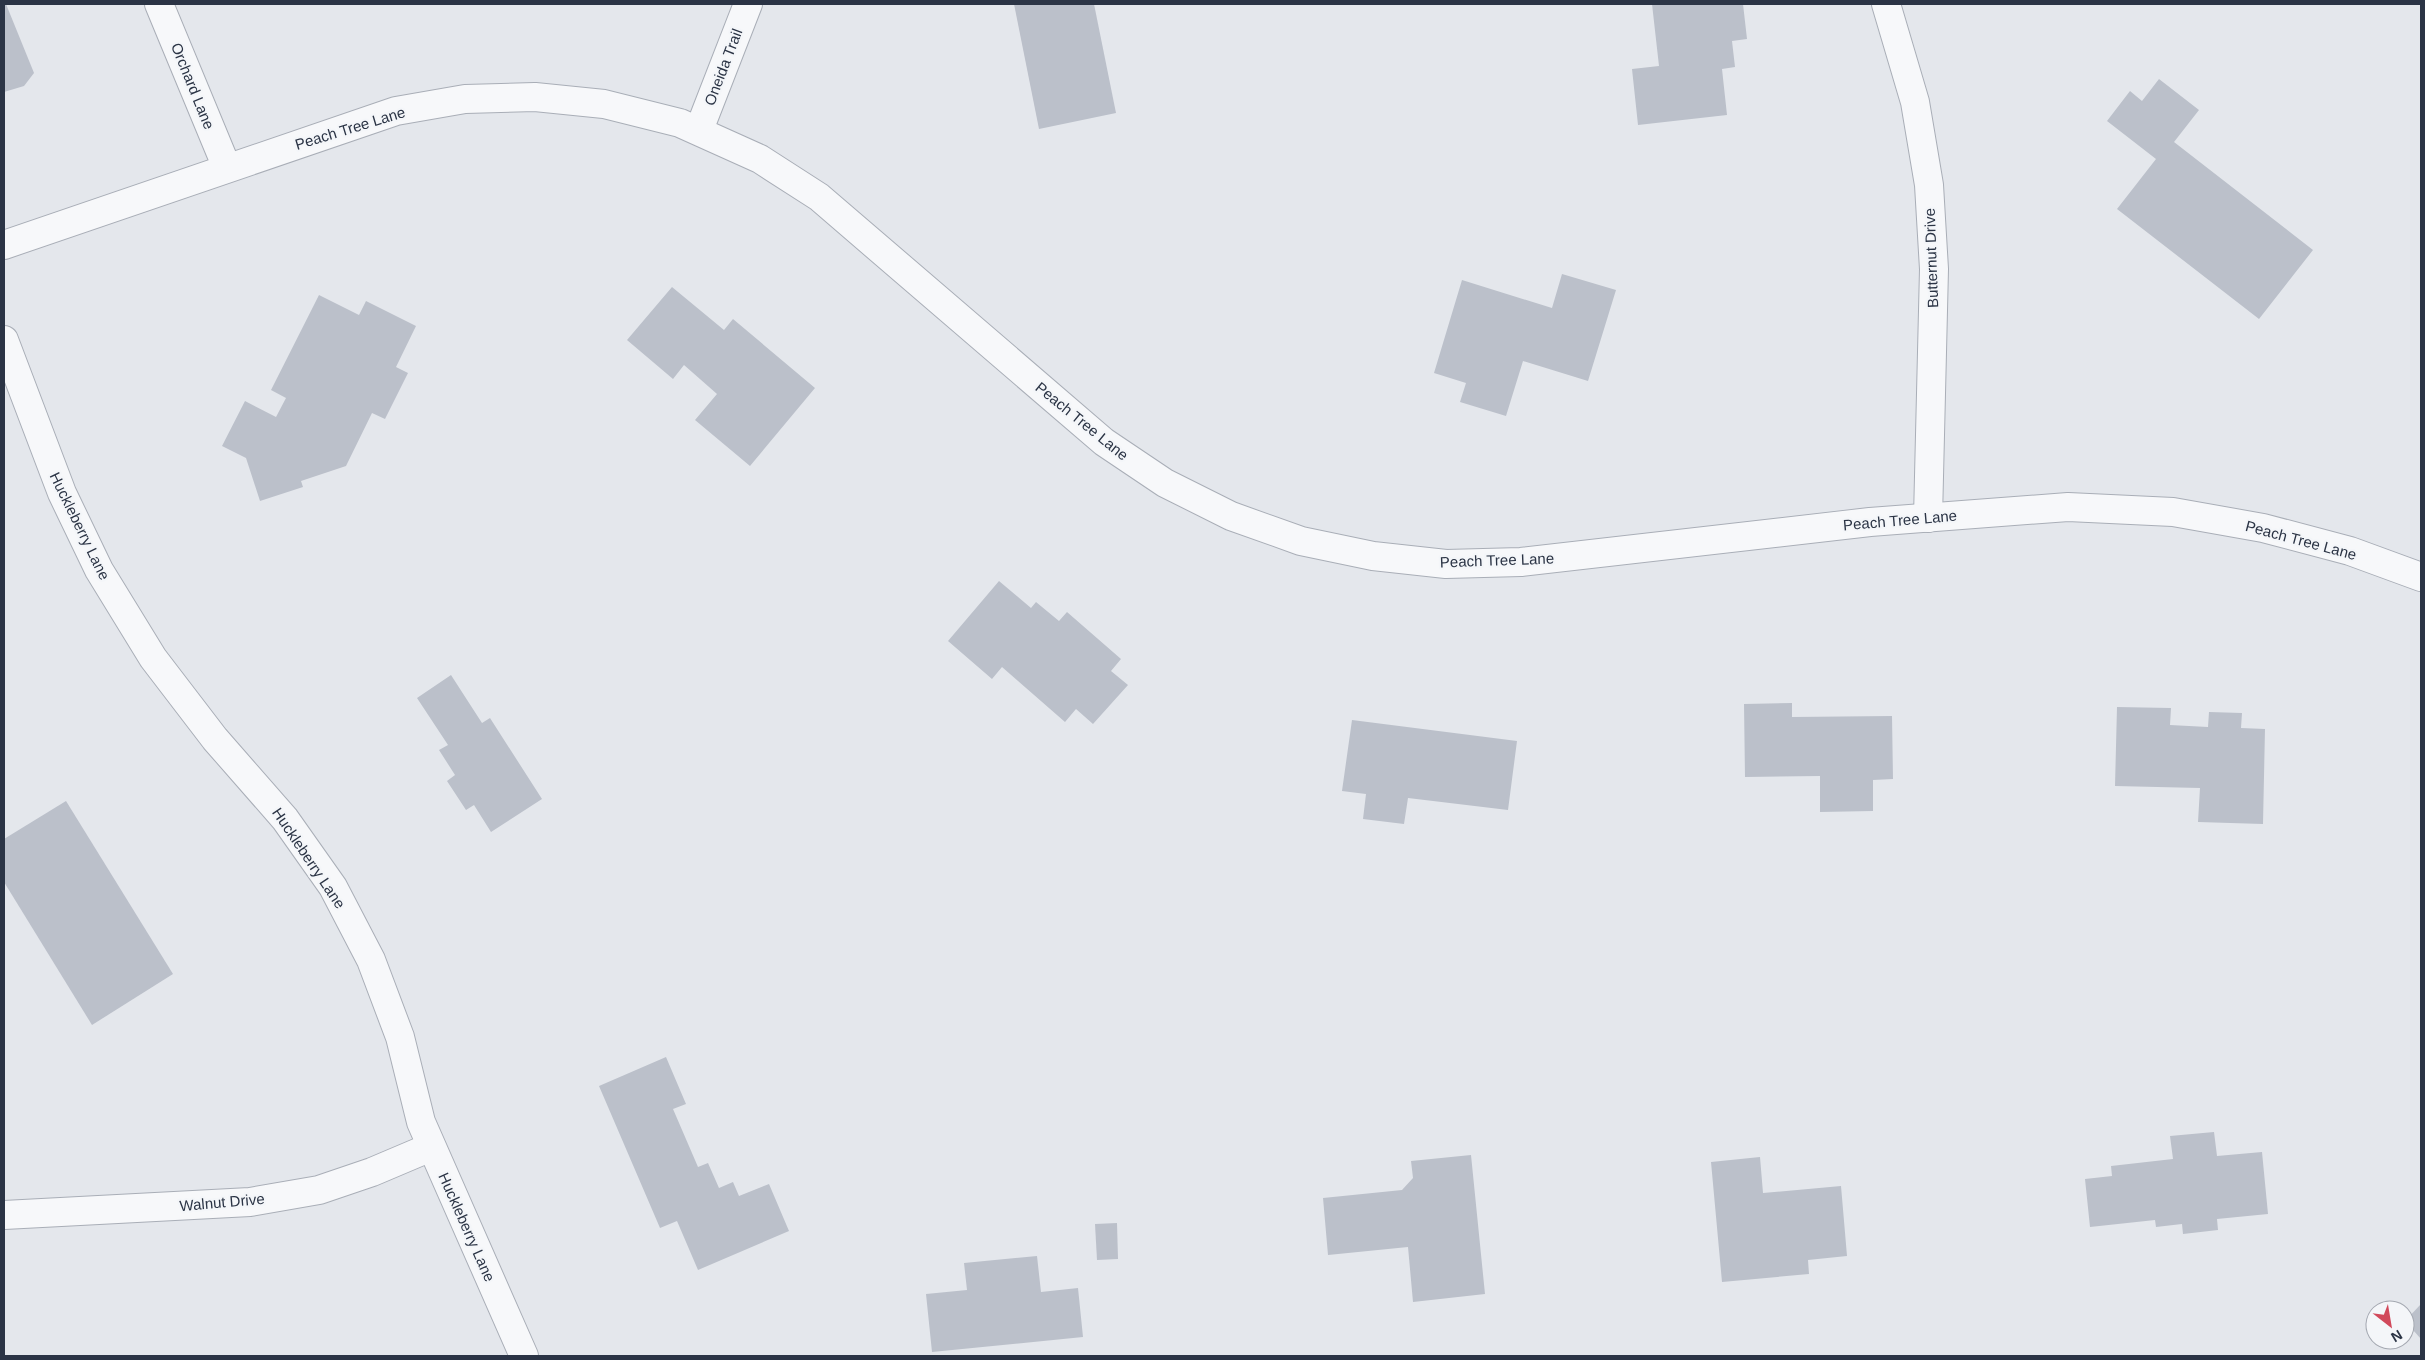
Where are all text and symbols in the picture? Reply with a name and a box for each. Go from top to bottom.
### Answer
street label: Oneida Trail [701,26,745,108]
street label: Orchard Lane [168,40,218,132]
street label: Peach Tree Lane [293,103,407,153]
street label: Butternut Drive [1921,208,1941,308]
street label: Peach Tree Lane [1032,378,1132,464]
street label: Huckleberry Lane [47,469,113,583]
street label: Peach Tree Lane [1842,507,1958,533]
street label: Peach Tree Lane [2244,517,2358,563]
street label: Peach Tree Lane [1440,550,1554,570]
street label: Huckleberry Lane [269,805,349,911]
street label: Huckleberry Lane [435,1170,499,1284]
street label: Walnut Drive [179,1190,265,1214]
north arrow [2365,1300,2415,1350]
text: N [2388,1327,2405,1346]

